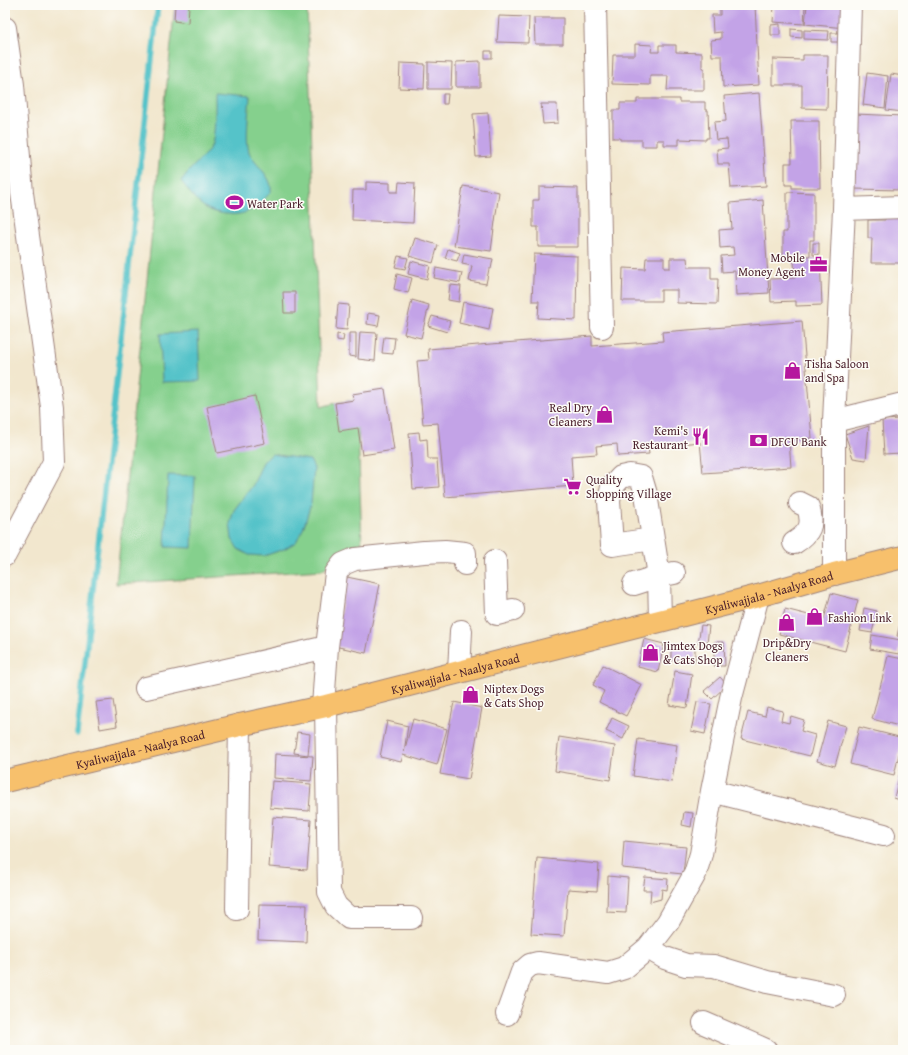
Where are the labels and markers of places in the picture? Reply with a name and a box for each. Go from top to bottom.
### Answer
sports icon: Water Park [224,193,244,213]
place label: Water Park [247,195,304,212]
place label: Mobile Money Agent [738,249,806,280]
office icon: Mobile Money Agent [808,254,828,274]
place label: Tisha Saloon and Spa [805,355,869,386]
shop icon: Tisha Saloon and Spa [782,360,802,380]
place label: Real Dry Cleaners [549,399,592,430]
shop icon: Real Dry Cleaners [595,404,615,424]
place label: Kemi's Restaurant [633,422,689,453]
restaurant icon: Kemi's Restaurant [691,427,711,447]
bank icon: DFCU Bank [748,431,768,451]
place label: DFCU Bank [771,433,827,450]
place label: Quality Shopping Village [586,471,672,502]
supermarket icon: Quality Shopping Village [563,476,583,496]
shop icon: Fashion Link [805,607,825,627]
place label: Fashion Link [828,609,892,626]
shop icon: Drip&Dry Cleaners [777,613,797,633]
place label: Drip&Dry Cleaners [763,634,811,665]
place label: Jimtex Dogs & Cats Shop [661,637,723,668]
shop icon: Jimtex Dogs & Cats Shop [640,642,660,662]
place label: Niptex Dogs & Cats Shop [484,680,545,711]
shop icon: Niptex Dogs & Cats Shop [461,685,481,705]

